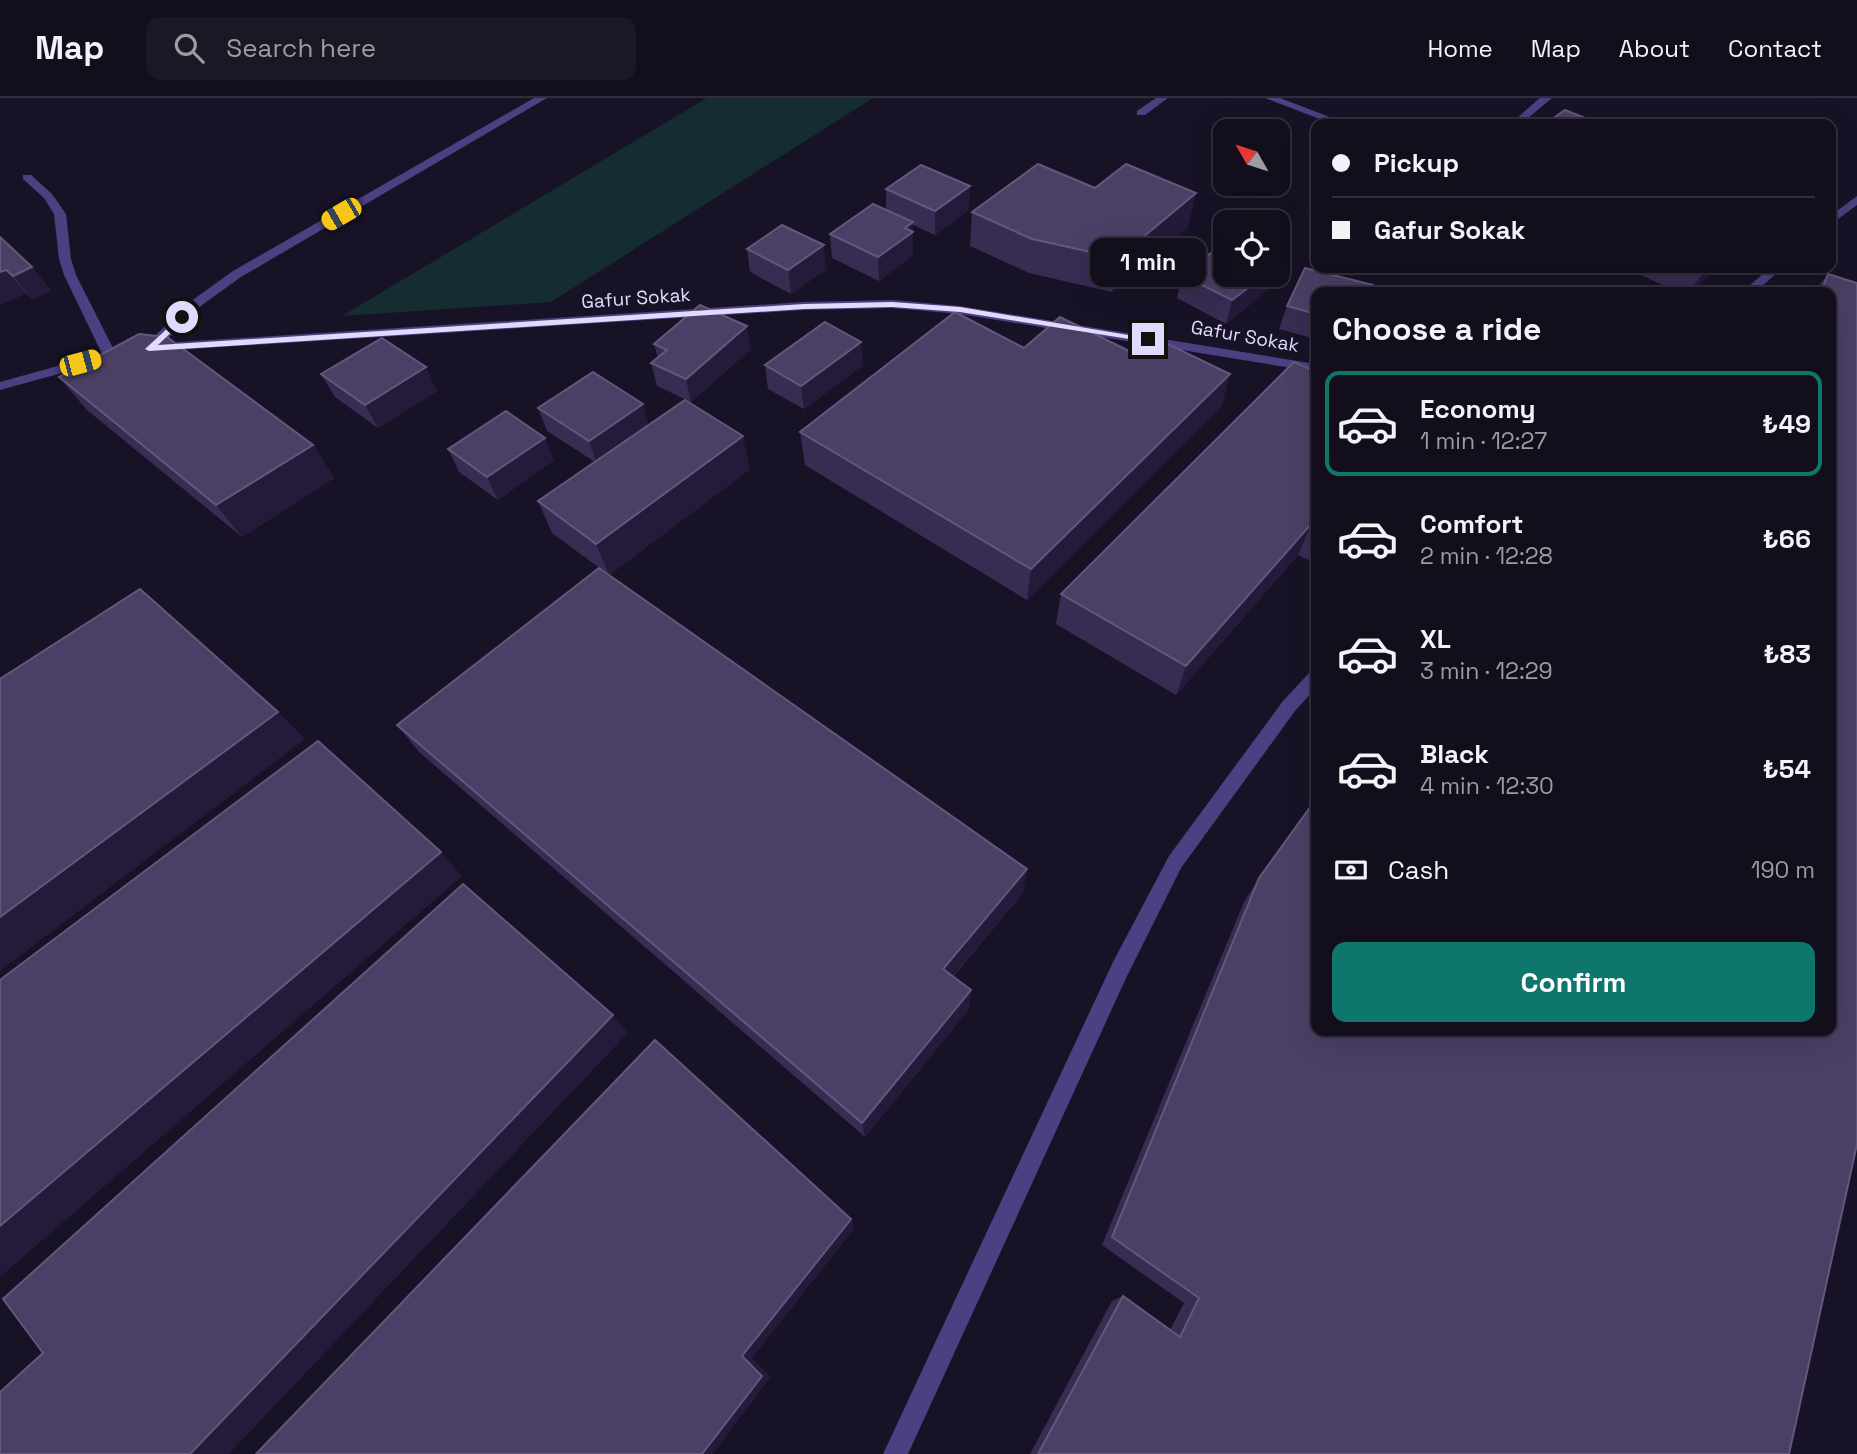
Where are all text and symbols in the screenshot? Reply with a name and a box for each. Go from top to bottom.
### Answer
search box [146,17,636,80]
text: Map [35,27,104,69]
icon: search [170,29,208,67]
text: Search here [226,31,376,65]
text: Home [1427,33,1493,64]
text: Map [1531,33,1581,64]
text: About [1619,33,1690,64]
text: Contact [1728,33,1822,64]
north arrow [1213,119,1290,196]
map controls [1213,119,1290,287]
text: Pickup [1374,146,1459,180]
car [318,194,365,234]
button: locate [1213,210,1290,287]
text: Gafur Sokak [1374,213,1525,247]
callout: 1 min [1090,238,1206,286]
text: 1 min [1120,247,1176,277]
street label: Gafur Sokak [581,282,691,314]
route start [166,301,198,333]
text: Choose a ride [1332,309,1542,349]
street label: Gafur Sokak [1189,314,1301,358]
route end [1132,323,1164,355]
car [57,347,104,379]
icon: car [1336,392,1399,455]
text: Economy [1420,392,1536,426]
text: ₺49 [1762,407,1811,441]
text: 1 min · 12:27 [1420,426,1547,456]
icon: car [1336,507,1399,570]
text: Comfort [1420,507,1523,541]
text: ₺66 [1763,522,1811,556]
text: 2 min · 12:28 [1420,541,1553,571]
icon: car [1336,622,1399,685]
text: XL [1420,622,1451,656]
text: ₺83 [1764,637,1811,671]
text: 3 min · 12:29 [1420,656,1553,686]
icon: car [1336,737,1399,800]
text: Black [1420,737,1489,771]
text: ₺54 [1763,752,1811,786]
text: 4 min · 12:30 [1420,771,1554,801]
icon: cash [1332,851,1370,889]
text: Cash [1388,853,1449,887]
text: 190 m [1751,855,1815,885]
button: Confirm [1332,942,1815,1022]

